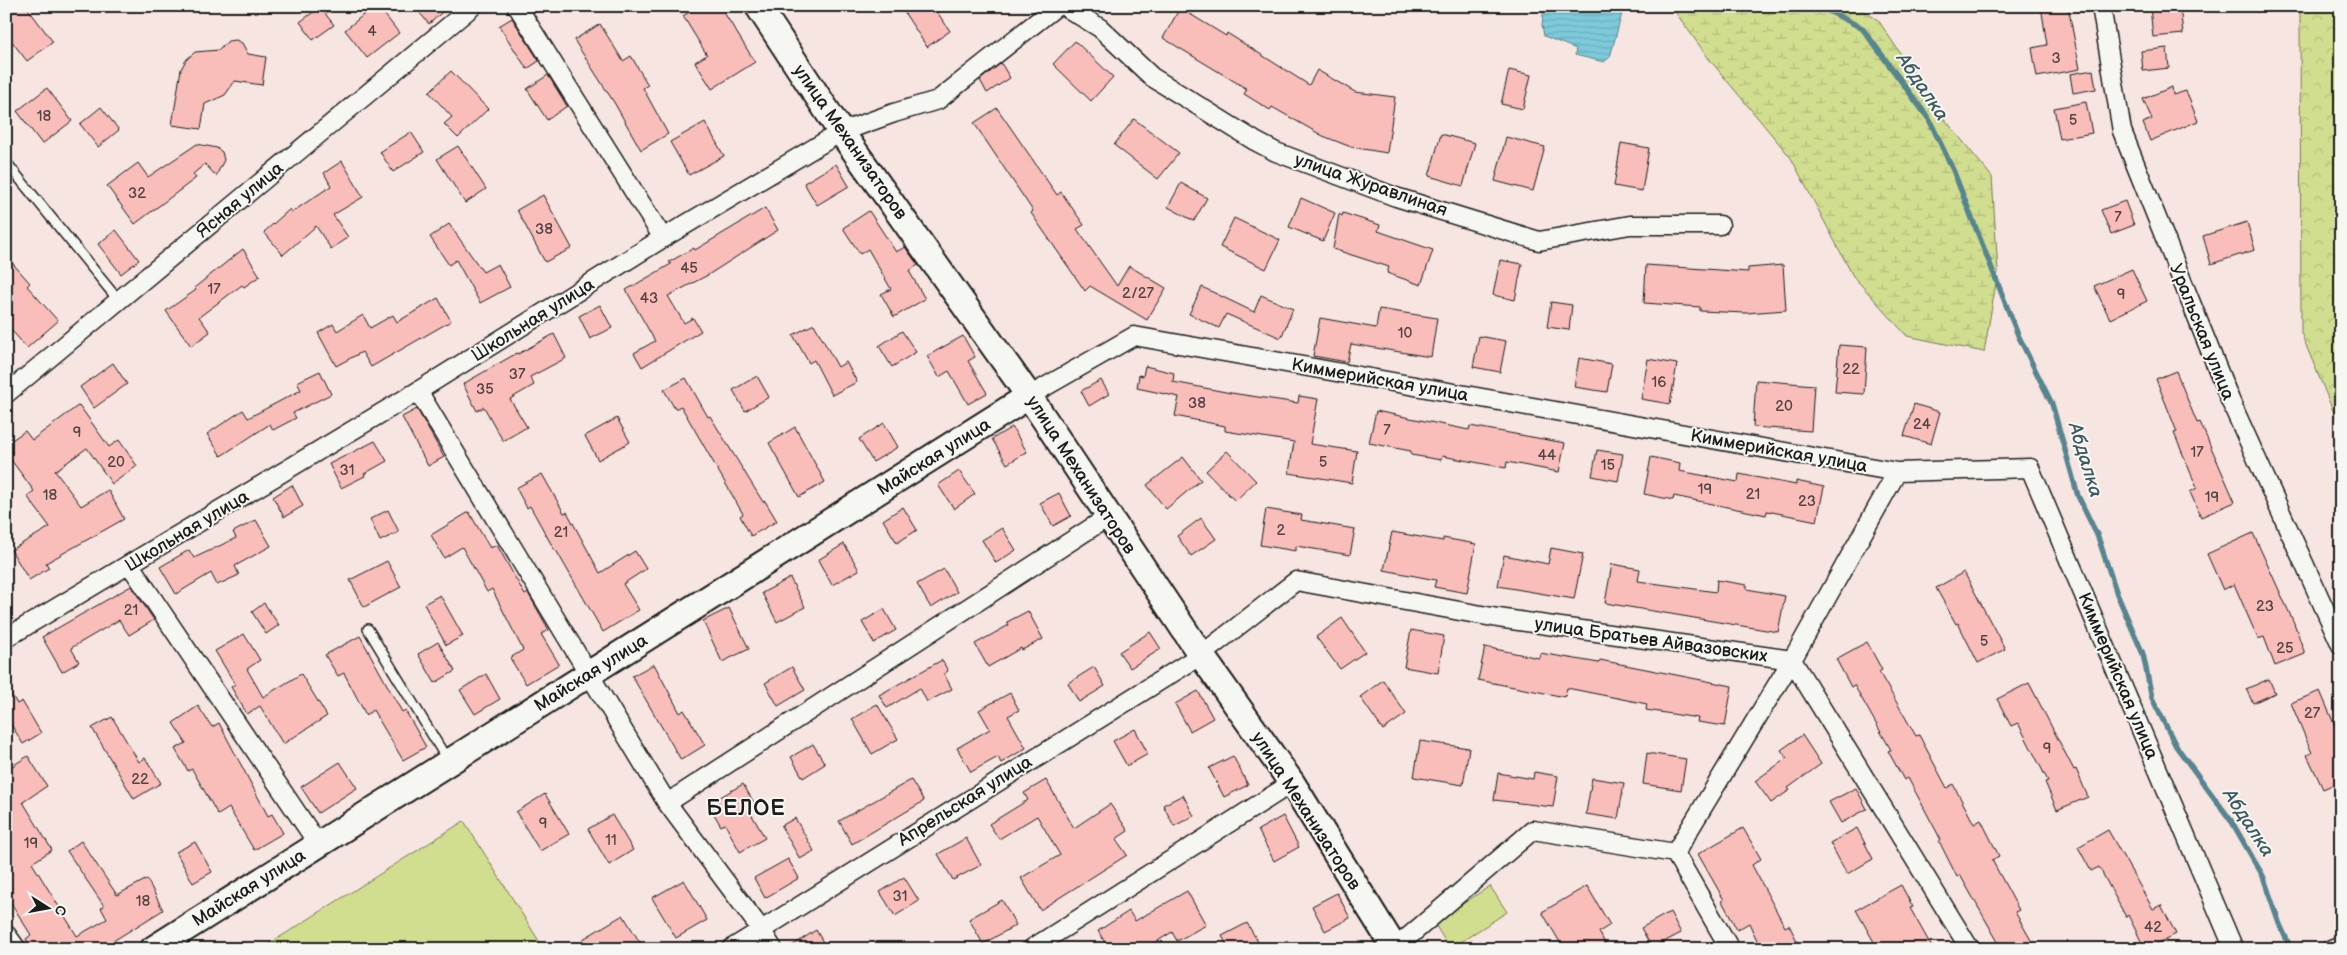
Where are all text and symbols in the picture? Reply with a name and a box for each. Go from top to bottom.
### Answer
house number: 4 [367,22,377,41]
water label: Абдалка [1890,48,1953,125]
house number: 3 [2051,49,2061,68]
street label: улица Механизаторов [789,61,912,224]
house number: 18 [37,107,52,126]
house number: 5 [2069,111,2077,130]
street label: улица Журавлиная [1292,149,1450,221]
street label: Ясная улица [192,157,288,242]
house number: 32 [128,184,146,203]
house number: 7 [2114,208,2122,227]
house number: 38 [535,220,553,239]
house number: 45 [680,259,698,278]
street label: Уральская улица [2165,261,2239,404]
street label: Школьная улица [468,274,598,366]
house number: 17 [207,280,221,299]
house number: 2/27 [1122,284,1155,303]
house number: 9 [2117,285,2125,304]
house number: 43 [640,289,658,308]
house number: 10 [1398,324,1412,343]
street label: Киммерийская улица [1290,354,1470,406]
house number: 22 [1842,360,1860,379]
house number: 37 [509,365,526,384]
house number: 16 [1652,373,1666,392]
house number: 35 [476,380,494,399]
street label: улица Механизаторов [1022,392,1140,558]
house number: 38 [1188,394,1206,413]
house number: 20 [1775,397,1793,416]
street label: Майская улица [874,414,995,500]
house number: 24 [1913,415,1931,434]
water label: Абдалка [2062,419,2107,500]
house number: 7 [1383,421,1391,440]
house number: 9 [73,423,81,442]
street label: Киммерийская улица [1689,425,1869,477]
house number: 17 [2190,443,2204,462]
house number: 44 [1538,446,1556,465]
house number: 20 [107,453,125,472]
house number: 5 [1319,453,1327,472]
house number: 15 [1601,456,1615,475]
house number: 31 [339,461,355,480]
house number: 19 [1698,480,1712,499]
house number: 21 [1746,485,1760,504]
house number: 18 [43,486,58,505]
street label: Школьная улица [121,486,253,576]
house number: 19 [2205,488,2219,507]
house number: 23 [1798,492,1816,511]
house number: 2 [1277,521,1286,540]
house number: 21 [554,523,568,542]
street label: Киммерийская улица [2073,589,2163,763]
house number: 23 [2256,597,2274,616]
house number: 21 [124,601,138,620]
street label: улица Братьев Айвазовских [1533,613,1769,667]
street label: Майская улица [531,630,652,716]
house number: 5 [1980,632,1988,651]
house number: 25 [2276,639,2294,658]
house number: 27 [2304,704,2321,723]
street label: улица Механизаторов [1247,728,1365,894]
house number: 9 [2043,739,2051,758]
street label: Апрельская улица [893,751,1036,851]
house number: 22 [131,770,149,789]
water label: Абдалка [2217,784,2279,862]
district label: БЕЛОЕ [706,795,786,822]
house number: 9 [539,814,547,833]
house number: 11 [605,831,617,850]
house number: 19 [24,834,38,853]
street label: Майская улица [189,845,310,931]
north arrow [22,882,72,932]
house number: 31 [892,887,908,906]
house number: 18 [136,892,151,911]
text: С [51,904,70,917]
house number: 42 [2144,918,2162,937]

